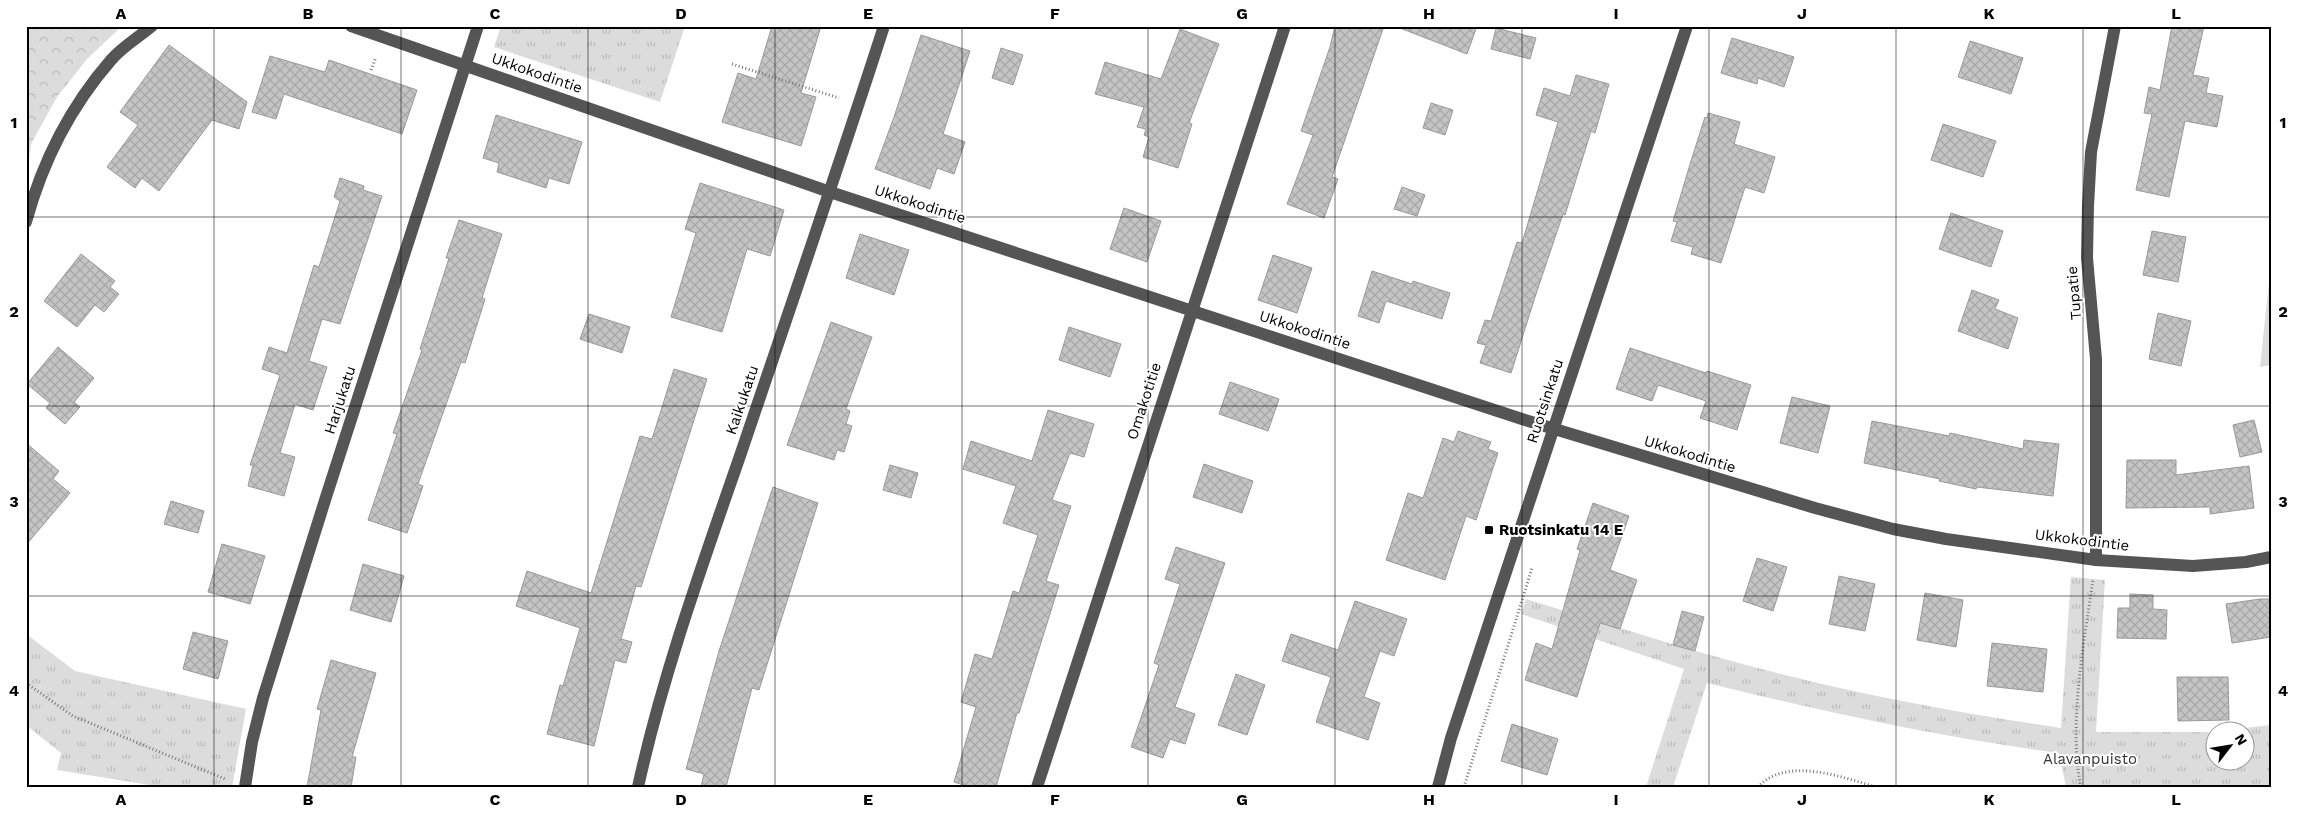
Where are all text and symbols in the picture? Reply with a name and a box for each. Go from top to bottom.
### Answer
text: A [116,4,127,23]
text: B [303,4,314,23]
text: C [490,4,501,23]
text: D [675,4,687,23]
text: E [863,4,873,23]
text: F [1050,4,1060,23]
text: G [1236,4,1248,23]
text: H [1423,4,1435,23]
text: I [1613,4,1619,23]
text: J [1797,4,1807,23]
text: K [1983,4,1995,23]
text: L [2171,4,2181,23]
street label: Ukkokodintie [489,49,585,97]
text: 1 [11,113,17,132]
text: 1 [2280,113,2286,132]
street label: Ukkokodintie [872,181,968,227]
street label: Tupatie [2063,265,2085,321]
text: 2 [9,302,19,321]
text: 2 [2278,302,2288,321]
street label: Ukkokodintie [1257,307,1353,353]
street label: Ruotsinkatu [1523,357,1567,445]
street label: Omakotitie [1123,360,1165,442]
street label: Kaikukatu [722,363,762,437]
street label: Harjukatu [320,364,360,436]
street label: Ukkokodintie [1642,432,1738,476]
text: 3 [9,492,19,511]
text: 3 [2278,492,2288,511]
place label: Ruotsinkatu 14 E [1499,521,1623,539]
marker: Ruotsinkatu 14 E [1483,524,1495,536]
street label: Ukkokodintie [2034,525,2130,555]
text: 4 [9,681,19,700]
text: 4 [2278,681,2288,700]
north arrow [2204,720,2254,770]
text: N [2232,731,2251,748]
park label: Alavanpuisto [2043,750,2137,768]
text: A [116,790,127,809]
text: B [303,790,314,809]
text: C [490,790,501,809]
text: D [675,790,687,809]
text: E [863,790,873,809]
text: F [1050,790,1060,809]
text: G [1236,790,1248,809]
text: H [1423,790,1435,809]
text: I [1613,790,1619,809]
text: J [1797,790,1807,809]
text: K [1983,790,1995,809]
text: L [2171,790,2181,809]

